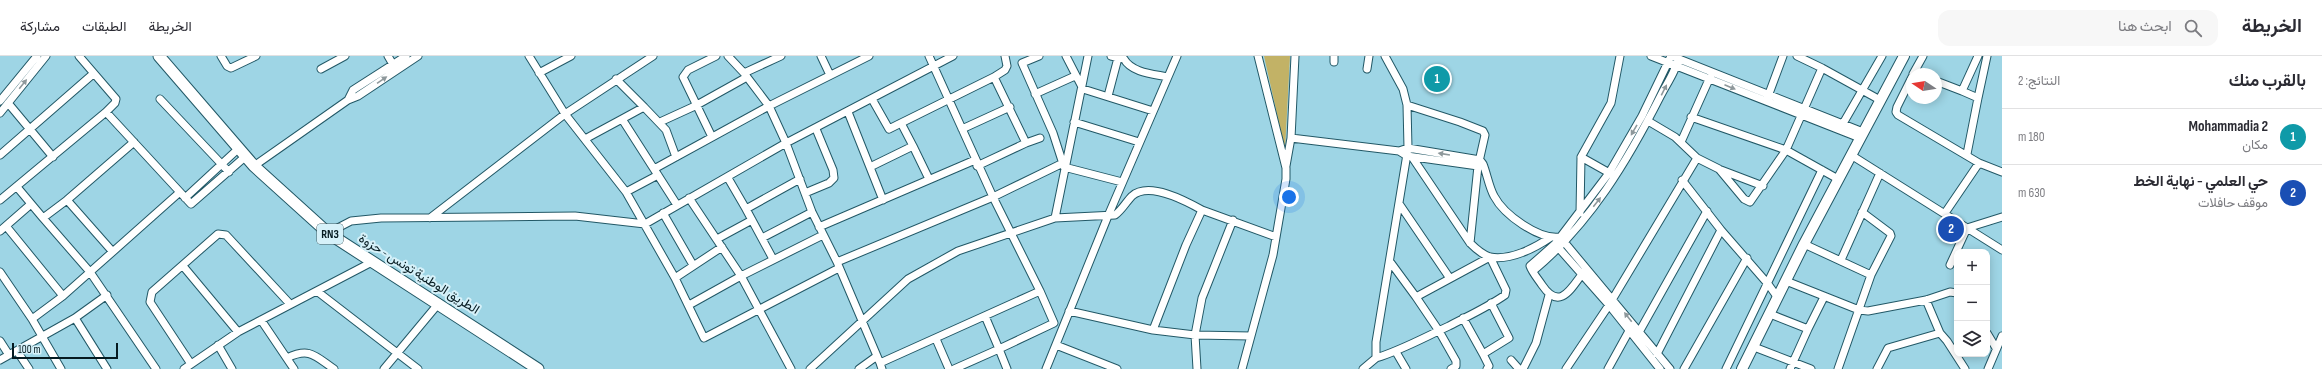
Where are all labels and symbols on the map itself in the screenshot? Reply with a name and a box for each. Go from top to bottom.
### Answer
pin: 1 [1424,64,1450,94]
north arrow [1906,68,1942,104]
one-way arrow [376,77,388,84]
one-way arrow [18,79,27,90]
one-way arrow [1660,84,1667,96]
one-way arrow [1725,84,1737,90]
one-way arrow [1631,124,1638,136]
one-way arrow [1438,151,1450,157]
your location [1279,187,1299,207]
one-way arrow [1593,196,1602,207]
pin: 2 [1938,214,1964,244]
road number: RN3 [317,224,343,244]
street label: الطريق الوطنية تونس - حزوة [356,230,482,318]
one-way arrow [1624,312,1632,323]
scale bar [12,341,118,360]

